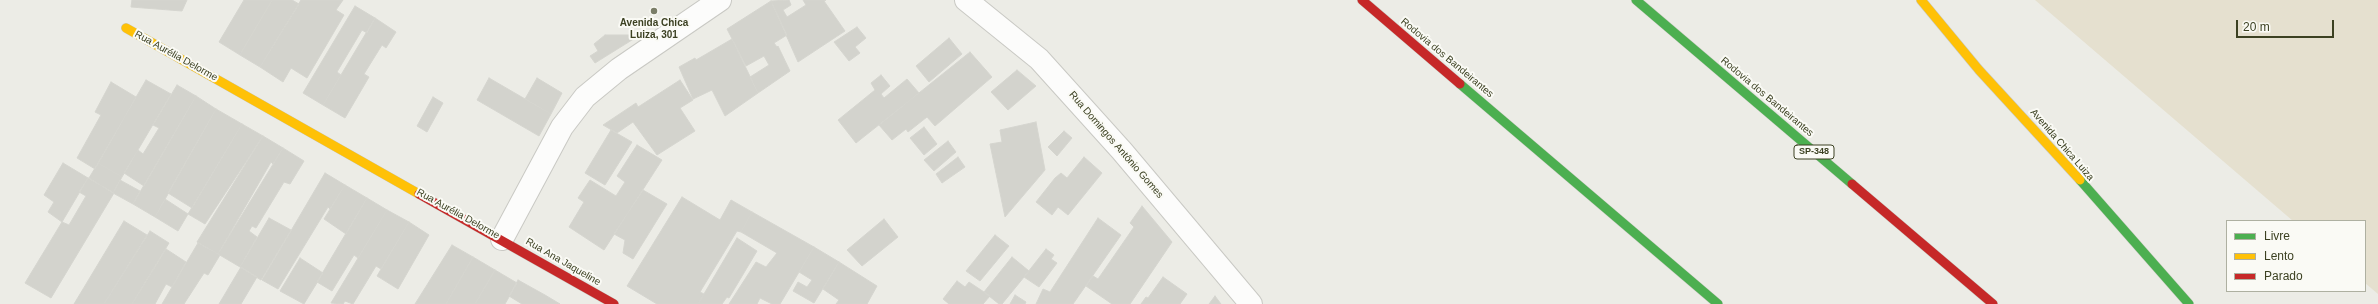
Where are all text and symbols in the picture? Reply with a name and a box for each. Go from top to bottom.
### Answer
marker: Avenida Chica Luiza, 301 [649,6,659,16]
scale bar [2238,12,2336,38]
street label: Rodovia dos Bandeirantes [1398,16,1496,100]
place label: Avenida Chica Luiza, 301 [620,17,688,40]
text: 20 m [2243,20,2270,34]
street label: Rua Aurélia Delorme [133,28,219,84]
street label: Rodovia dos Bandeirantes [1718,55,1816,139]
street label: Rua Domingos Antônio Gomes [1066,89,1166,201]
street label: Avenida Chica Luiza [2028,107,2096,183]
road number: SP-348 [1794,145,1834,159]
street label: Rua Aurélia Delorme [415,186,501,242]
legend [2226,220,2366,292]
text: Livre [2264,229,2290,243]
street label: Rua Ana Jaqueline [523,236,603,288]
text: Lento [2264,249,2294,263]
text: Parado [2264,269,2303,283]

